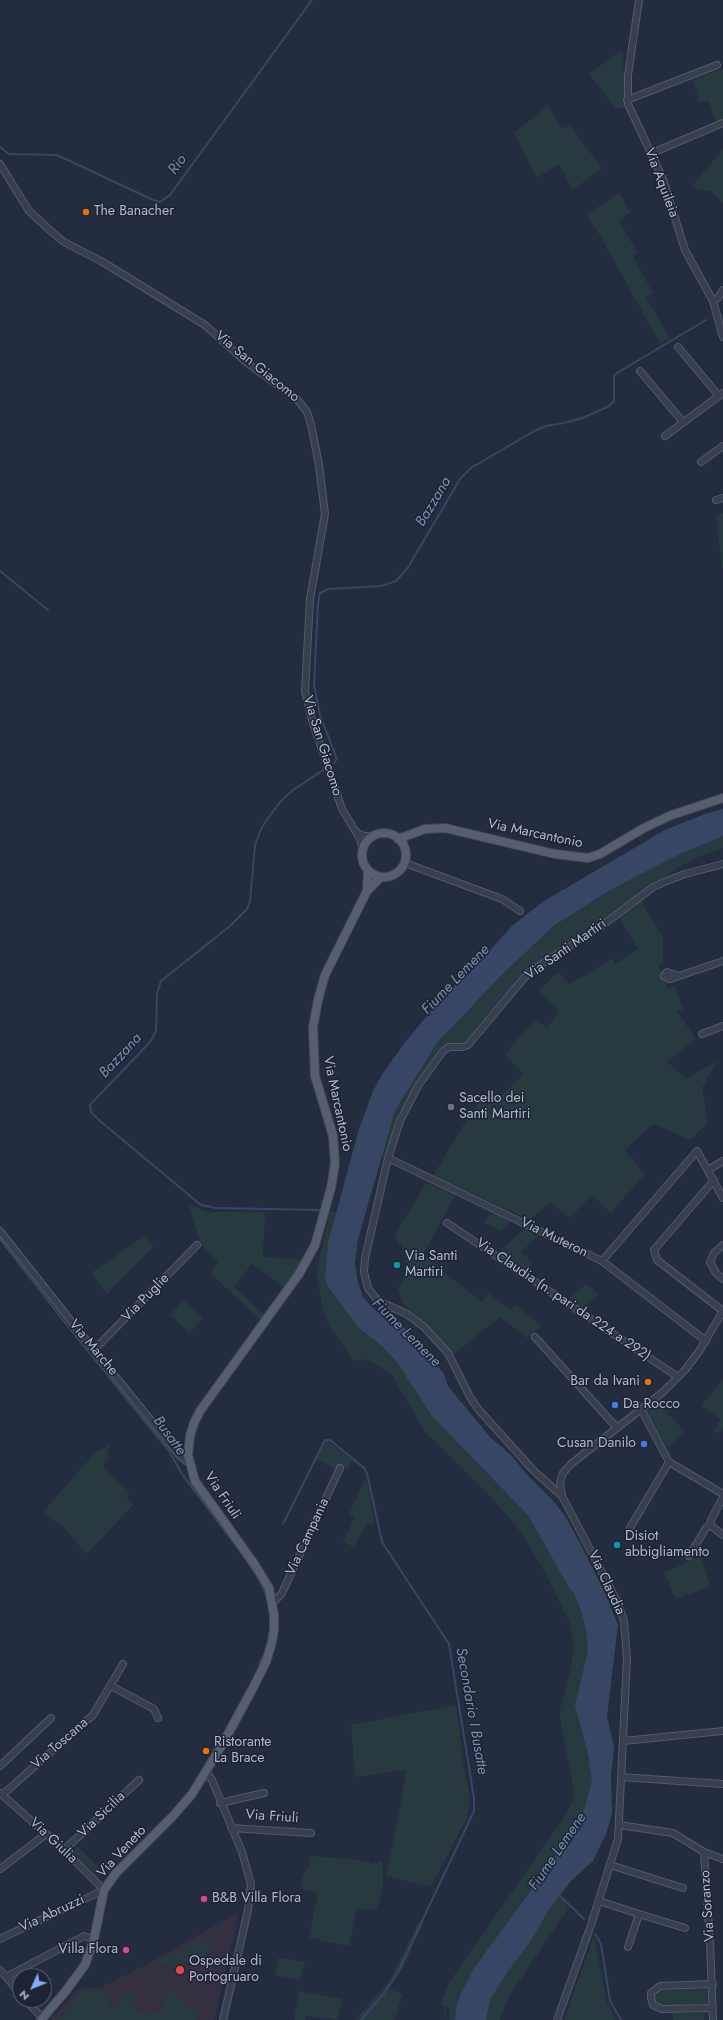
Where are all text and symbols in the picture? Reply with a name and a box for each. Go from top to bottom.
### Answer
street label: Via Aquileia [640,146,682,220]
water label: Rio [165,152,191,178]
place label: The Banacher [94,204,174,220]
marker: The Banacher [81,207,91,217]
street label: Via San Giacomo [211,328,303,406]
water label: Bazzana [412,474,456,530]
street label: Via San Giacomo [299,694,345,798]
street label: Via Marcantonio [486,816,584,852]
street label: Via Santi Martiri [522,916,610,984]
water label: Fiume Lemene [418,941,494,1019]
water label: Bazzana [96,1030,146,1082]
street label: Via Marcantonio [319,1055,355,1153]
place label: Sacello dei Santi Martiri [459,1091,530,1124]
marker: Sacello dei Santi Martiri [446,1102,456,1112]
street label: Via Muteron [518,1215,590,1261]
street label: Via Claudia (n. pari da 224 a 292) [472,1235,654,1365]
place label: Via Santi Martiri [405,1249,458,1282]
marker: Via Santi Martiri [392,1260,402,1270]
street label: Via Puglie [119,1270,173,1326]
water label: Fiume Lemene [368,1295,444,1371]
street label: Via Marche [65,1317,121,1379]
place label: Bar da Ivani [570,1374,640,1390]
marker: Bar da Ivani [643,1377,653,1387]
place label: Da Rocco [623,1397,680,1413]
marker: Da Rocco [610,1400,620,1410]
water label: Busatte [149,1413,189,1459]
place label: Cusan Danilo [557,1436,636,1452]
marker: Cusan Danilo [639,1439,649,1449]
street label: Via Friuli [200,1469,244,1523]
street label: Via Campania [283,1496,333,1578]
place label: Disiot abbigliamento [625,1529,709,1562]
marker: Disiot abbigliamento [612,1540,622,1550]
street label: Via Claudia [584,1548,628,1618]
water label: Secondario I Busatte [451,1646,491,1776]
street label: Via Toscana [28,1715,92,1773]
place label: Ristorante La Brace [214,1735,272,1768]
marker: Ristorante La Brace [201,1746,211,1756]
street label: Via Sicilia [75,1788,129,1842]
street label: Via Friuli [245,1807,299,1827]
water label: Fiume Lemene [525,1810,591,1894]
street label: Via Giulia [26,1815,80,1867]
street label: Via Veneto [94,1823,150,1881]
street label: Via Soranzo [697,1870,719,1942]
place label: B&B Villa Flora [212,1891,301,1907]
street label: Via Abruzzi [17,1892,87,1936]
marker: B&B Villa Flora [199,1894,209,1904]
place label: Villa Flora [58,1942,118,1958]
marker: Villa Flora [121,1945,131,1955]
place label: Ospedale di Portogruaro [189,1954,262,1986]
marker: Ospedale di Portogruaro [174,1964,186,1976]
north arrow [12,1968,52,2008]
text: N [15,1987,33,2004]

